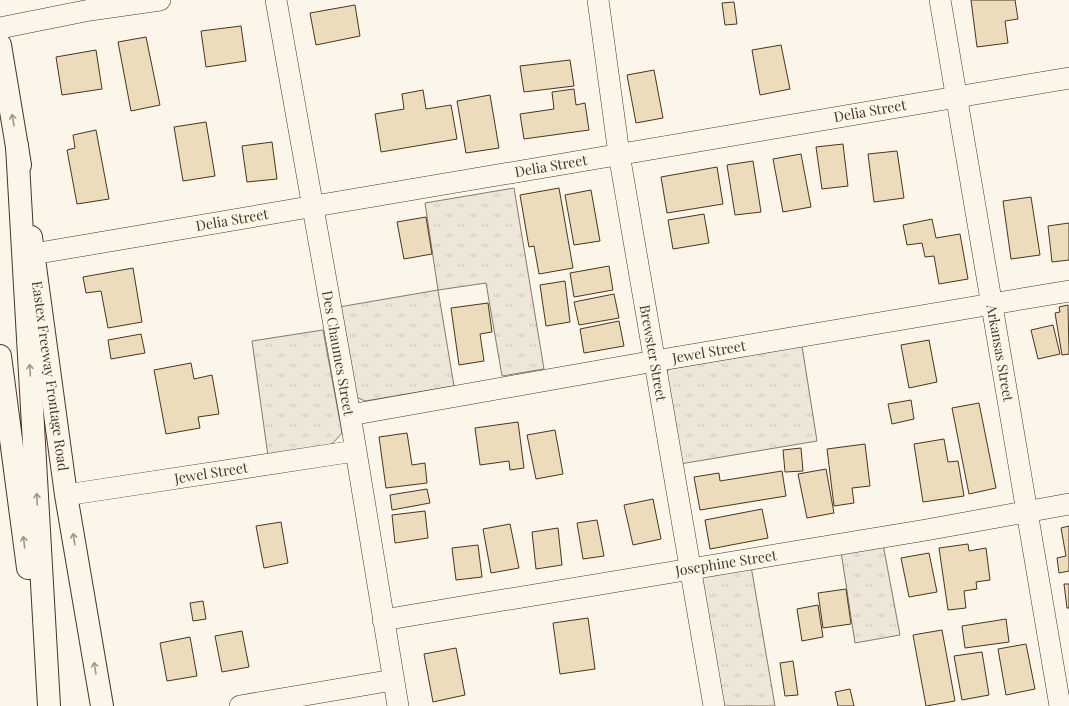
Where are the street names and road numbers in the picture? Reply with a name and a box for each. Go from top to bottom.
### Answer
street label: Delia Street [832,95,909,126]
street label: Delia Street [513,150,590,181]
street label: Delia Street [194,204,271,235]
street label: Eastex Freeway Frontage Road [28,280,73,472]
street label: Des Chaumes Street [318,289,359,418]
street label: Arkansas Street [982,302,1019,404]
street label: Brewster Street [636,303,672,404]
street label: Jewel Street [670,336,748,367]
street label: Jewel Street [172,457,250,488]
street label: Josephine Street [673,545,779,580]

